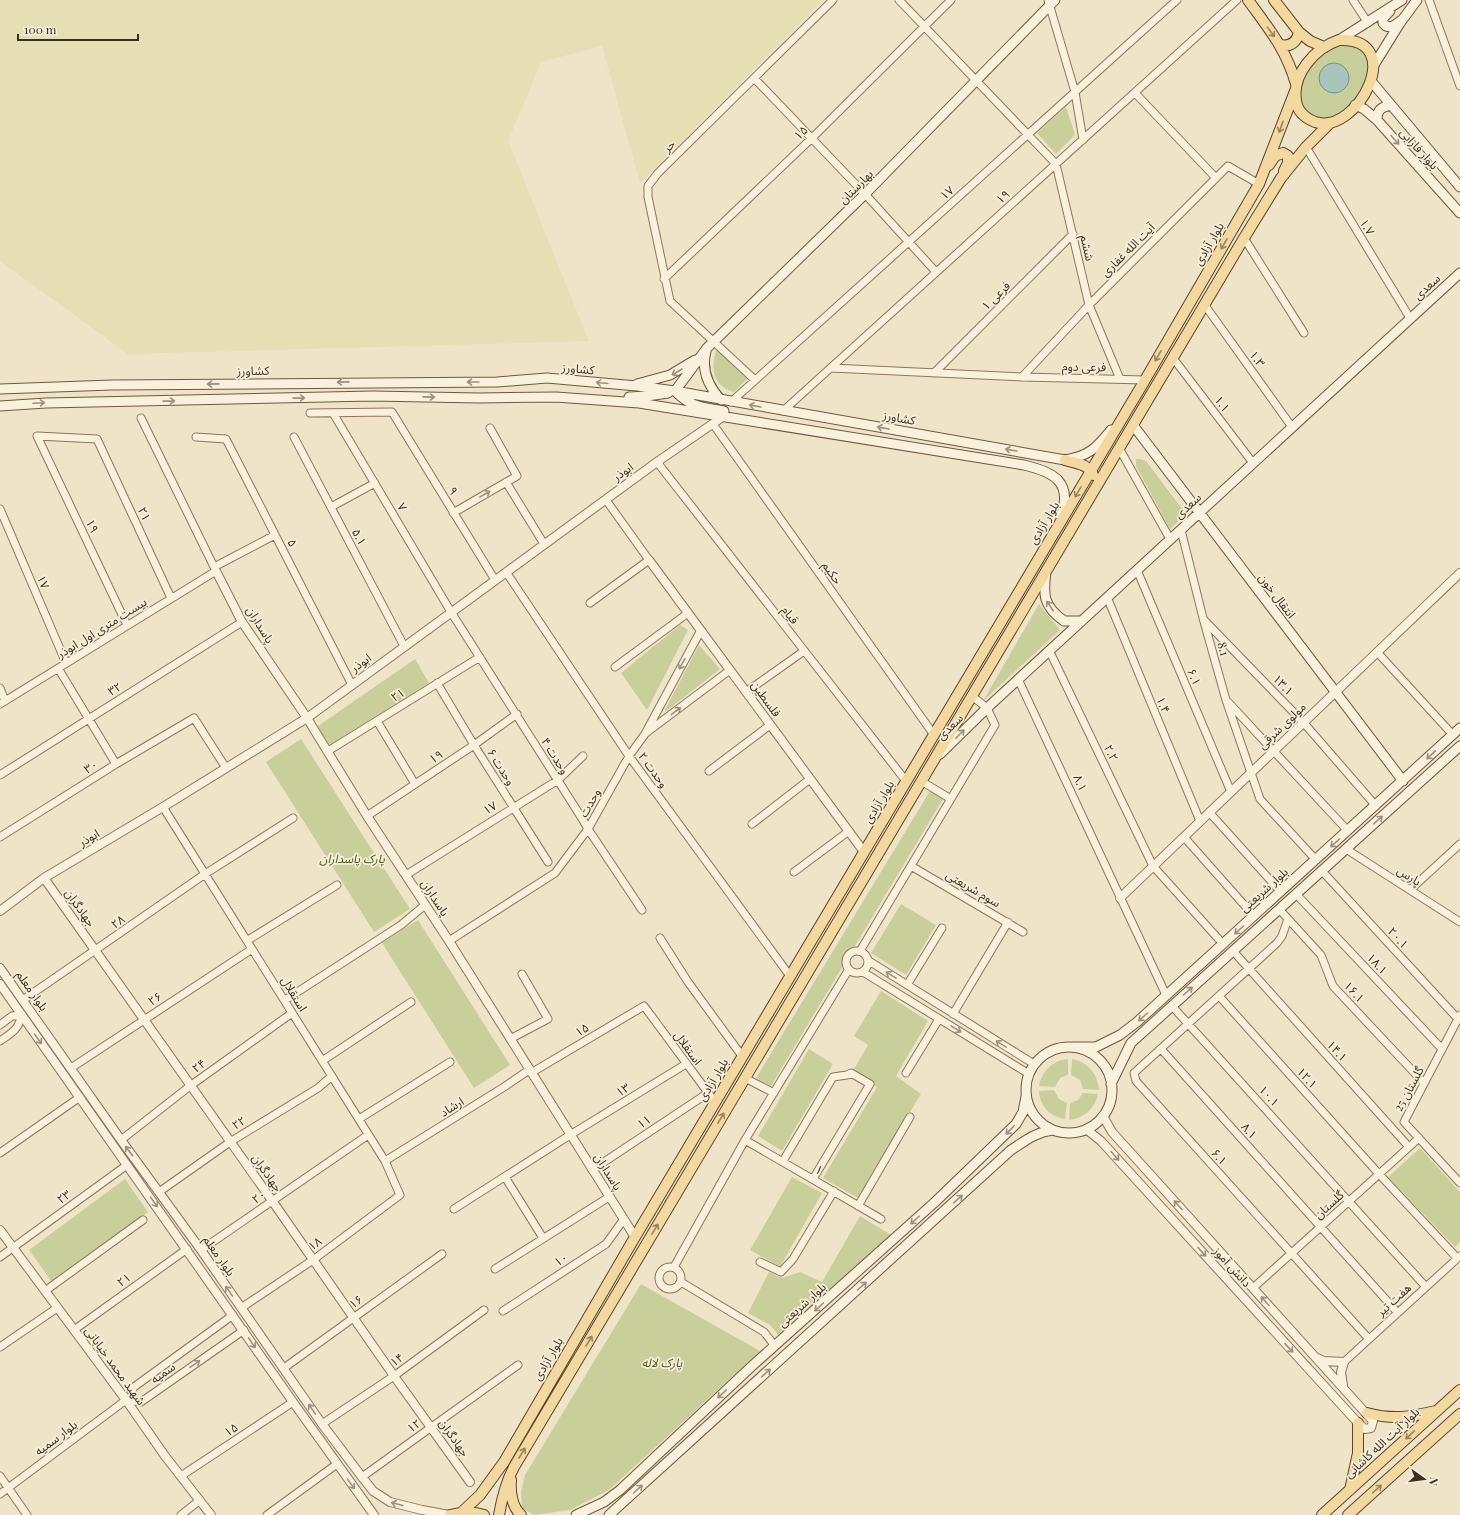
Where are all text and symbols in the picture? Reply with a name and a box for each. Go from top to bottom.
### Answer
scale bar [18,16,138,42]
text: 100 m [24,21,57,37]
one-way arrow [1267,26,1275,37]
one-way arrow [1276,121,1284,133]
street label: ۱۵ [790,122,811,143]
street label: بلوار فارابی [1397,124,1443,173]
street label: حر [658,135,678,156]
one-way arrow [1390,135,1399,145]
street label: بهارستان [835,166,876,207]
street label: ۱۷ [936,182,957,203]
street label: ۱۹ [992,186,1013,207]
street label: ۱.۷ [1357,215,1379,238]
street label: آیت الله غفاری [1097,219,1158,280]
street label: بلوار آزادی [1189,219,1227,268]
street label: ششم [1075,233,1099,263]
one-way arrow [1219,238,1227,250]
street label: سعدی [1409,270,1443,303]
street label: فرعی ۱ [977,277,1013,313]
street label: ۱.۳ [1246,347,1269,370]
one-way arrow [1154,350,1162,362]
street label: فرعی دوم [1062,358,1106,376]
street label: کشاورز [560,359,596,377]
street label: کشاورز [235,362,271,378]
one-way arrow [671,368,683,376]
one-way arrow [337,378,350,386]
one-way arrow [467,378,480,386]
one-way arrow [596,379,609,387]
one-way arrow [207,380,220,388]
street label: ۱.۱ [1211,392,1234,415]
one-way arrow [422,393,435,401]
one-way arrow [292,394,305,402]
one-way arrow [162,397,175,405]
one-way arrow [32,399,45,407]
one-way arrow [749,402,762,410]
street label: کشاورز [881,406,918,428]
one-way arrow [877,424,890,432]
one-way arrow [1005,446,1018,454]
street label: ابوذر [608,458,636,485]
street label: ۹ [445,483,462,498]
one-way arrow [1073,486,1081,498]
street label: سعدی [1170,489,1204,522]
one-way arrow [479,490,491,498]
street label: بلوار آزادی [1024,498,1062,547]
street label: ۷ [394,499,412,514]
street label: ۲۱ [135,504,155,523]
street label: ۱۹ [83,516,103,535]
street label: ۵.۱ [349,525,371,548]
street label: ۵ [284,536,302,549]
street label: حکیم [818,558,846,588]
street label: انتقال خون [1256,570,1300,621]
street label: ۱۷ [34,572,54,591]
street label: بیست متری اول ابوذر [53,593,149,662]
one-way arrow [1046,601,1054,612]
street label: قیام [777,602,803,628]
street label: پاسداران [242,603,278,647]
street label: 8.1 [1214,640,1234,658]
street label: ابوذر [346,649,374,676]
one-way arrow [678,658,686,670]
street label: ۶.۱ [1184,666,1206,687]
street label: ۱۳.۱ [1270,670,1298,698]
street label: فلسطین [748,677,785,720]
street label: ۳۲ [104,678,125,699]
street label: ۲۱ [387,684,408,705]
street label: ۱.۴ [1153,694,1175,715]
street label: مولوی شرقی [1254,698,1309,752]
one-way arrow [670,706,681,715]
street label: سعدی [933,710,966,743]
one-way arrow [955,729,965,739]
street label: وحدت ۴ [538,734,573,777]
street label: ۲.۲ [1101,742,1123,764]
street label: وحدت ۶ [484,745,519,788]
street label: ۱۹ [425,746,446,767]
street label: وحدت ۲ [635,748,672,791]
one-way arrow [1427,750,1437,759]
street label: ۳۰ [80,756,101,777]
street label: ۸.۱ [1070,772,1092,794]
street label: بلوار آزادی [859,777,897,826]
street label: وحدت [575,785,604,820]
street label: ۱۷ [479,797,500,818]
one-way arrow [1373,815,1384,824]
street label: ابوذر [74,825,102,850]
one-way arrow [1330,838,1340,847]
park label: پارک پاسداران [319,850,385,867]
street label: پارس [1394,861,1425,890]
street label: بلوار شریعتی [1236,863,1291,915]
street label: سوم شریعتی [942,866,1004,912]
street label: پاسداران [417,876,454,920]
street label: جهادگران [62,885,100,930]
street label: ۲۸ [107,911,128,932]
street label: ۲۰.۱ [1385,923,1413,951]
one-way arrow [1234,925,1244,934]
street label: ۱۸.۱ [1364,949,1392,977]
street label: بلوار معلم [12,967,52,1015]
one-way arrow [885,970,897,978]
street label: استقلال [278,973,312,1014]
street label: ۱۶.۱ [1341,977,1369,1005]
one-way arrow [1183,987,1194,996]
street label: ۲۶ [144,988,165,1009]
one-way arrow [1138,1012,1148,1021]
street label: ۱۵ [571,1019,591,1040]
one-way arrow [950,1026,962,1034]
street label: استقلال [671,1027,707,1068]
one-way arrow [34,1033,42,1044]
street label: ۱۴.۱ [1324,1036,1352,1064]
one-way arrow [995,1039,1007,1047]
street label: ۲۴ [188,1055,209,1076]
street label: بلوار آزادی [693,1055,731,1104]
street label: گلستان 25 [1390,1062,1427,1114]
street label: ۱۲.۱ [1294,1063,1322,1091]
street label: ۱۳ [612,1079,633,1100]
street label: ۱۰.۱ [1256,1081,1284,1109]
street label: ارشاد [436,1093,467,1120]
street label: ۱۱ [633,1111,654,1132]
street label: ۲۲ [228,1112,248,1133]
one-way arrow [718,1112,726,1124]
street label: ۸.۱ [1238,1119,1261,1142]
one-way arrow [1006,1125,1015,1135]
street label: ۶.۱ [1208,1145,1231,1168]
one-way arrow [125,1146,133,1157]
street label: جهادگران [249,1150,287,1195]
street label: پاسداران [590,1150,626,1194]
one-way arrow [1110,1150,1119,1161]
street label: ۱ [813,1160,826,1178]
street label: ۲۳ [53,1186,74,1207]
street label: ۲۰ [248,1186,269,1207]
street label: گلستان [1310,1186,1347,1222]
one-way arrow [953,1194,963,1203]
one-way arrow [150,1196,158,1207]
one-way arrow [1173,1200,1183,1210]
one-way arrow [910,1215,921,1224]
one-way arrow [652,1223,660,1235]
street label: بلوار معلم [199,1232,239,1280]
street label: ۱۸ [304,1233,325,1254]
street label: دانش آموز [1210,1242,1255,1290]
one-way arrow [1197,1247,1206,1257]
street label: ۱۰ [550,1249,571,1270]
street label: ۲۱ [113,1269,134,1290]
street label: بلوار شریعتی [774,1278,829,1330]
street label: هفت تیر [1372,1279,1414,1320]
one-way arrow [857,1281,867,1291]
one-way arrow [225,1286,233,1297]
street label: ۱۶ [345,1291,366,1312]
one-way arrow [1261,1296,1270,1307]
one-way arrow [813,1302,824,1311]
street label: شهید محمد خیابانی [82,1323,150,1408]
street label: بلوار آزادی [528,1334,566,1383]
one-way arrow [585,1335,593,1347]
one-way arrow [248,1337,256,1348]
one-way arrow [1284,1343,1293,1353]
street label: ۱۴ [386,1349,407,1370]
park label: پارک لاله [642,1354,683,1371]
street label: سمیه [147,1358,178,1386]
one-way arrow [189,1360,200,1368]
one-way arrow [760,1369,771,1378]
one-way arrow [718,1389,728,1398]
street label: بلوار آیت الله کاشانی [1340,1403,1422,1481]
one-way arrow [308,1404,316,1415]
street label: ۱۲ [403,1415,424,1436]
street label: جهادگران [436,1415,474,1460]
street label: بلوار سمیه [31,1416,80,1459]
street label: ۱۵ [220,1419,241,1440]
one-way arrow [1405,1430,1415,1440]
one-way arrow [519,1447,527,1459]
north arrow [1404,1459,1444,1499]
text: N [1426,1476,1442,1487]
one-way arrow [347,1478,355,1489]
one-way arrow [633,1484,643,1493]
one-way arrow [1372,1485,1382,1494]
one-way arrow [391,1500,404,1507]

